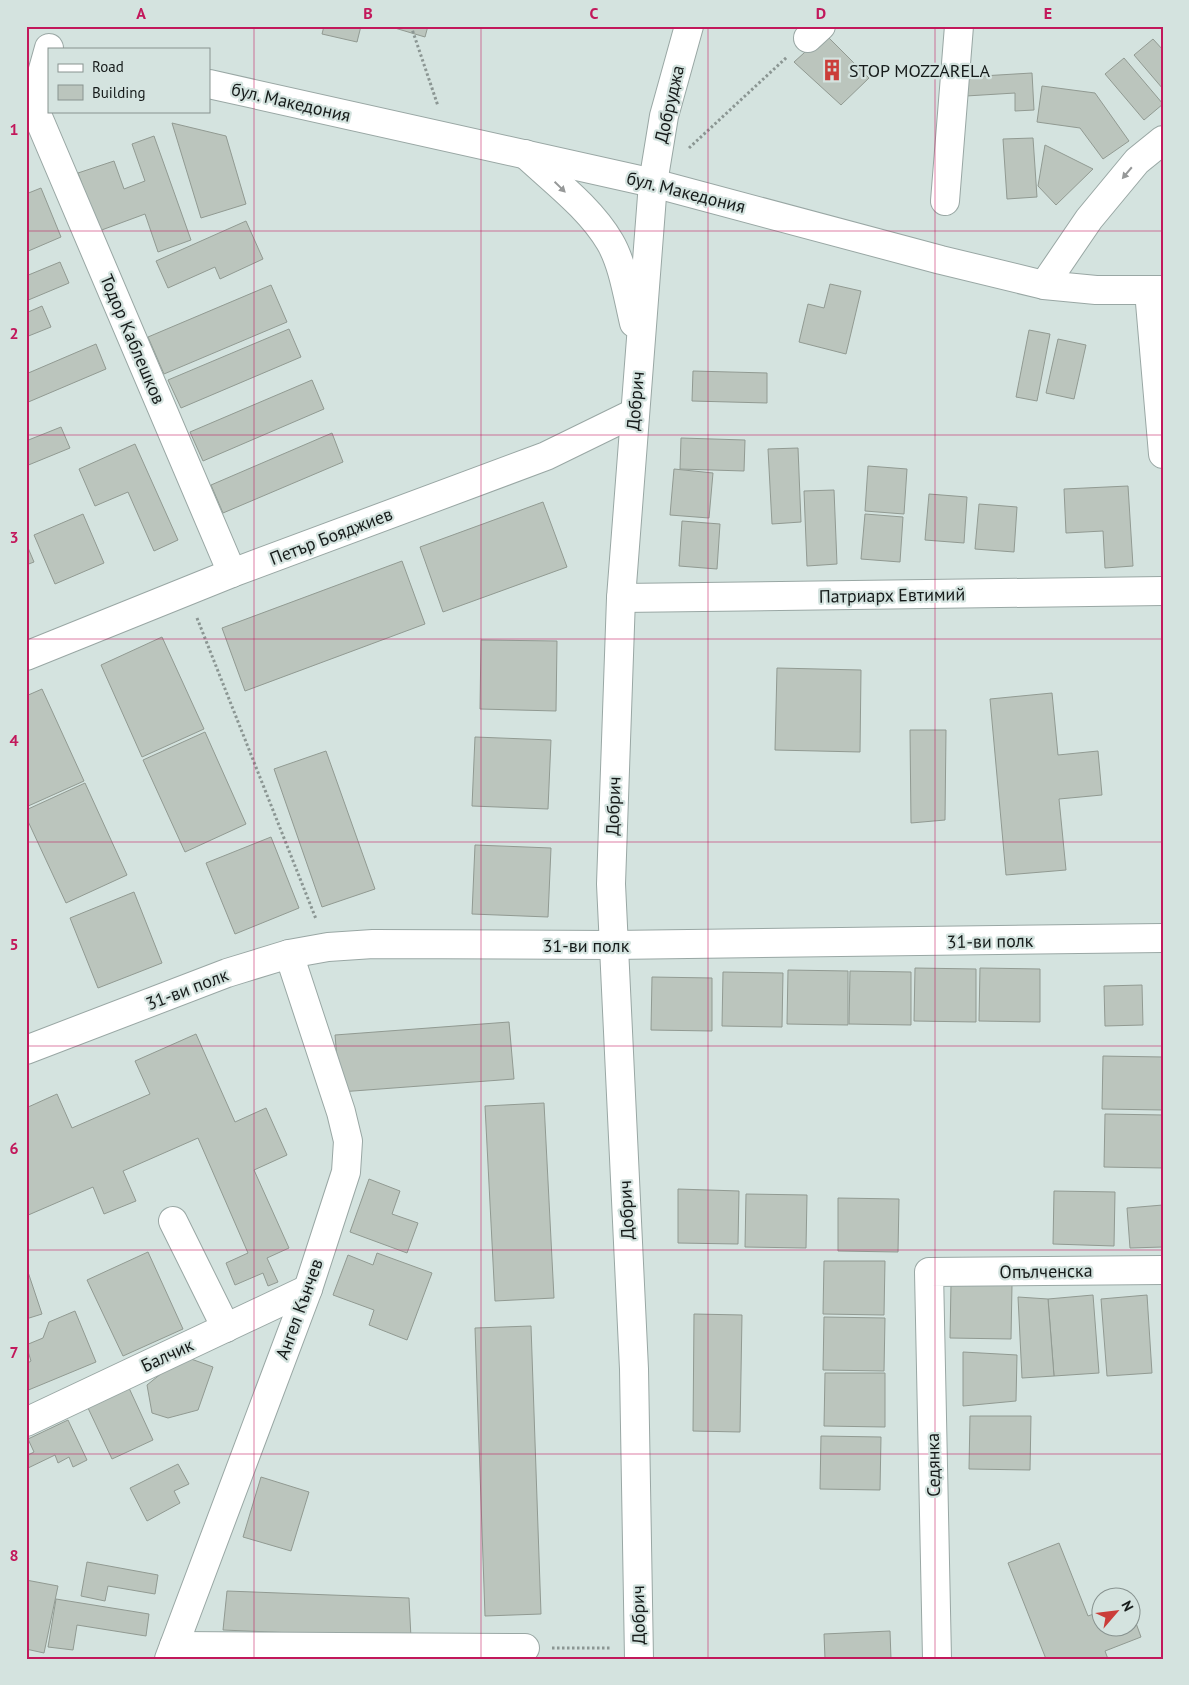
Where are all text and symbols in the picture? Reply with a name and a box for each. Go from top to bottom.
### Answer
text: A [136,3,146,23]
text: B [363,3,373,23]
text: C [590,3,599,23]
text: D [816,3,826,23]
text: E [1044,3,1052,23]
legend [48,48,210,112]
text: Road [92,57,124,76]
building icon: STOP MOZZARELA [819,57,845,83]
place label: STOP MOZZARELA [849,59,990,82]
street label: Добруджа [649,63,689,145]
street label: бул. Македония [229,77,353,127]
text: Building [92,83,146,102]
text: 1 [9,119,19,139]
street label: бул. Македония [624,166,748,218]
one-way arrow [1122,166,1133,179]
one-way arrow [554,181,566,193]
street label: Тодор Каблешков [95,270,171,408]
text: 2 [9,323,19,343]
street label: Добрич [621,370,649,432]
street label: Петър Бояджиев [266,502,396,570]
text: 3 [9,527,19,547]
street label: Патриарх Евтимий [819,582,965,608]
text: 4 [9,730,19,750]
street label: Добрич [600,776,626,836]
street label: 31-ви полк [947,929,1034,953]
text: 5 [9,934,19,954]
street label: 31-ви полк [543,934,630,957]
street label: 31-ви полк [142,963,232,1015]
text: 6 [9,1138,19,1158]
street label: Добрич [613,1180,639,1240]
street label: Ангел Кънчев [270,1255,328,1363]
street label: Опълченска [999,1259,1093,1283]
street label: Балчик [137,1333,197,1377]
text: 7 [9,1342,19,1362]
street label: Седянка [921,1433,945,1497]
text: 8 [9,1545,19,1565]
street label: Добрич [626,1585,650,1645]
north arrow [1092,1588,1142,1638]
text: N [1117,1598,1138,1614]

